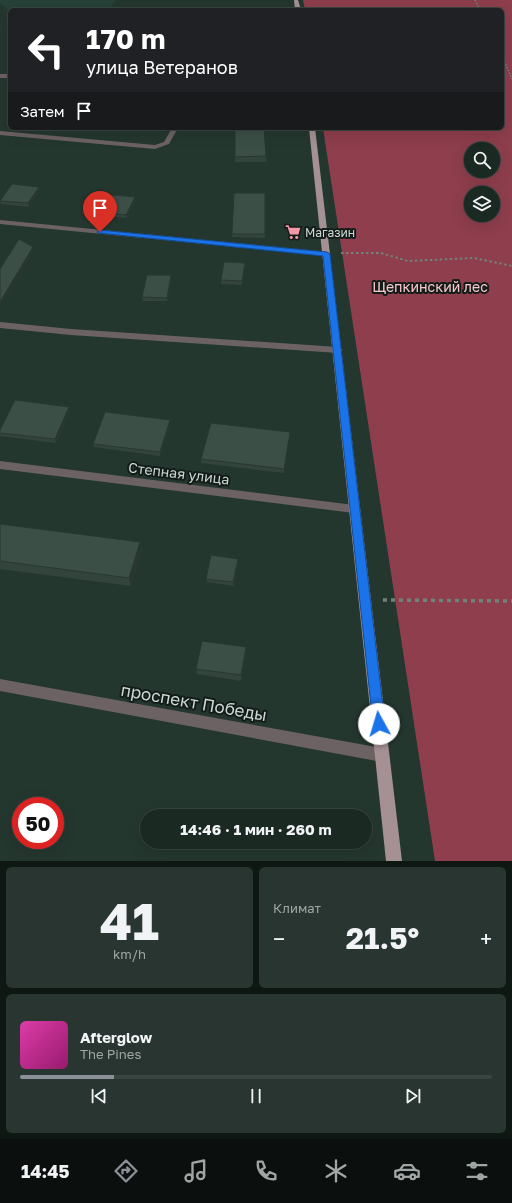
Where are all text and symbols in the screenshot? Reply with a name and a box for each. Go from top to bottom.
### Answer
text: 170 m [86,22,165,55]
icon: left [20,24,72,76]
text: улица Ветеранов [86,56,238,78]
icon: arrive [73,100,95,122]
text: Затем [20,102,65,120]
map controls [464,142,500,222]
button: search [464,142,500,178]
button: layers [464,186,500,222]
pin [83,191,117,232]
icon: arrive [89,197,111,219]
supermarket icon: Магазин [284,223,302,241]
place label: Магазин [305,225,355,240]
park label: Щепкинский лес [372,278,488,295]
street label: Степная улица [127,458,231,488]
street label: проспект Победы [119,679,269,725]
position arrow [358,703,400,745]
speed limit sign: 50 [12,797,64,849]
text: 14:46 · 1 мин · 260 m [180,820,332,838]
text: 41 [100,889,159,951]
text: Климат [273,900,321,916]
text: 21.5° [346,920,419,956]
text: − [273,925,285,952]
text: + [480,925,492,952]
text: km/h [113,946,146,962]
text: Afterglow [80,1028,152,1046]
text: The Pines [80,1046,141,1062]
icon: previous [88,1085,110,1107]
icon: pause [245,1085,267,1107]
icon: next [402,1085,424,1107]
icon: directions [112,1157,140,1185]
icon: music [182,1157,210,1185]
icon: phone [252,1157,280,1185]
icon: climate [322,1157,350,1185]
icon: car [393,1157,421,1185]
icon: filters [463,1157,491,1185]
text: 14:45 [21,1160,70,1182]

